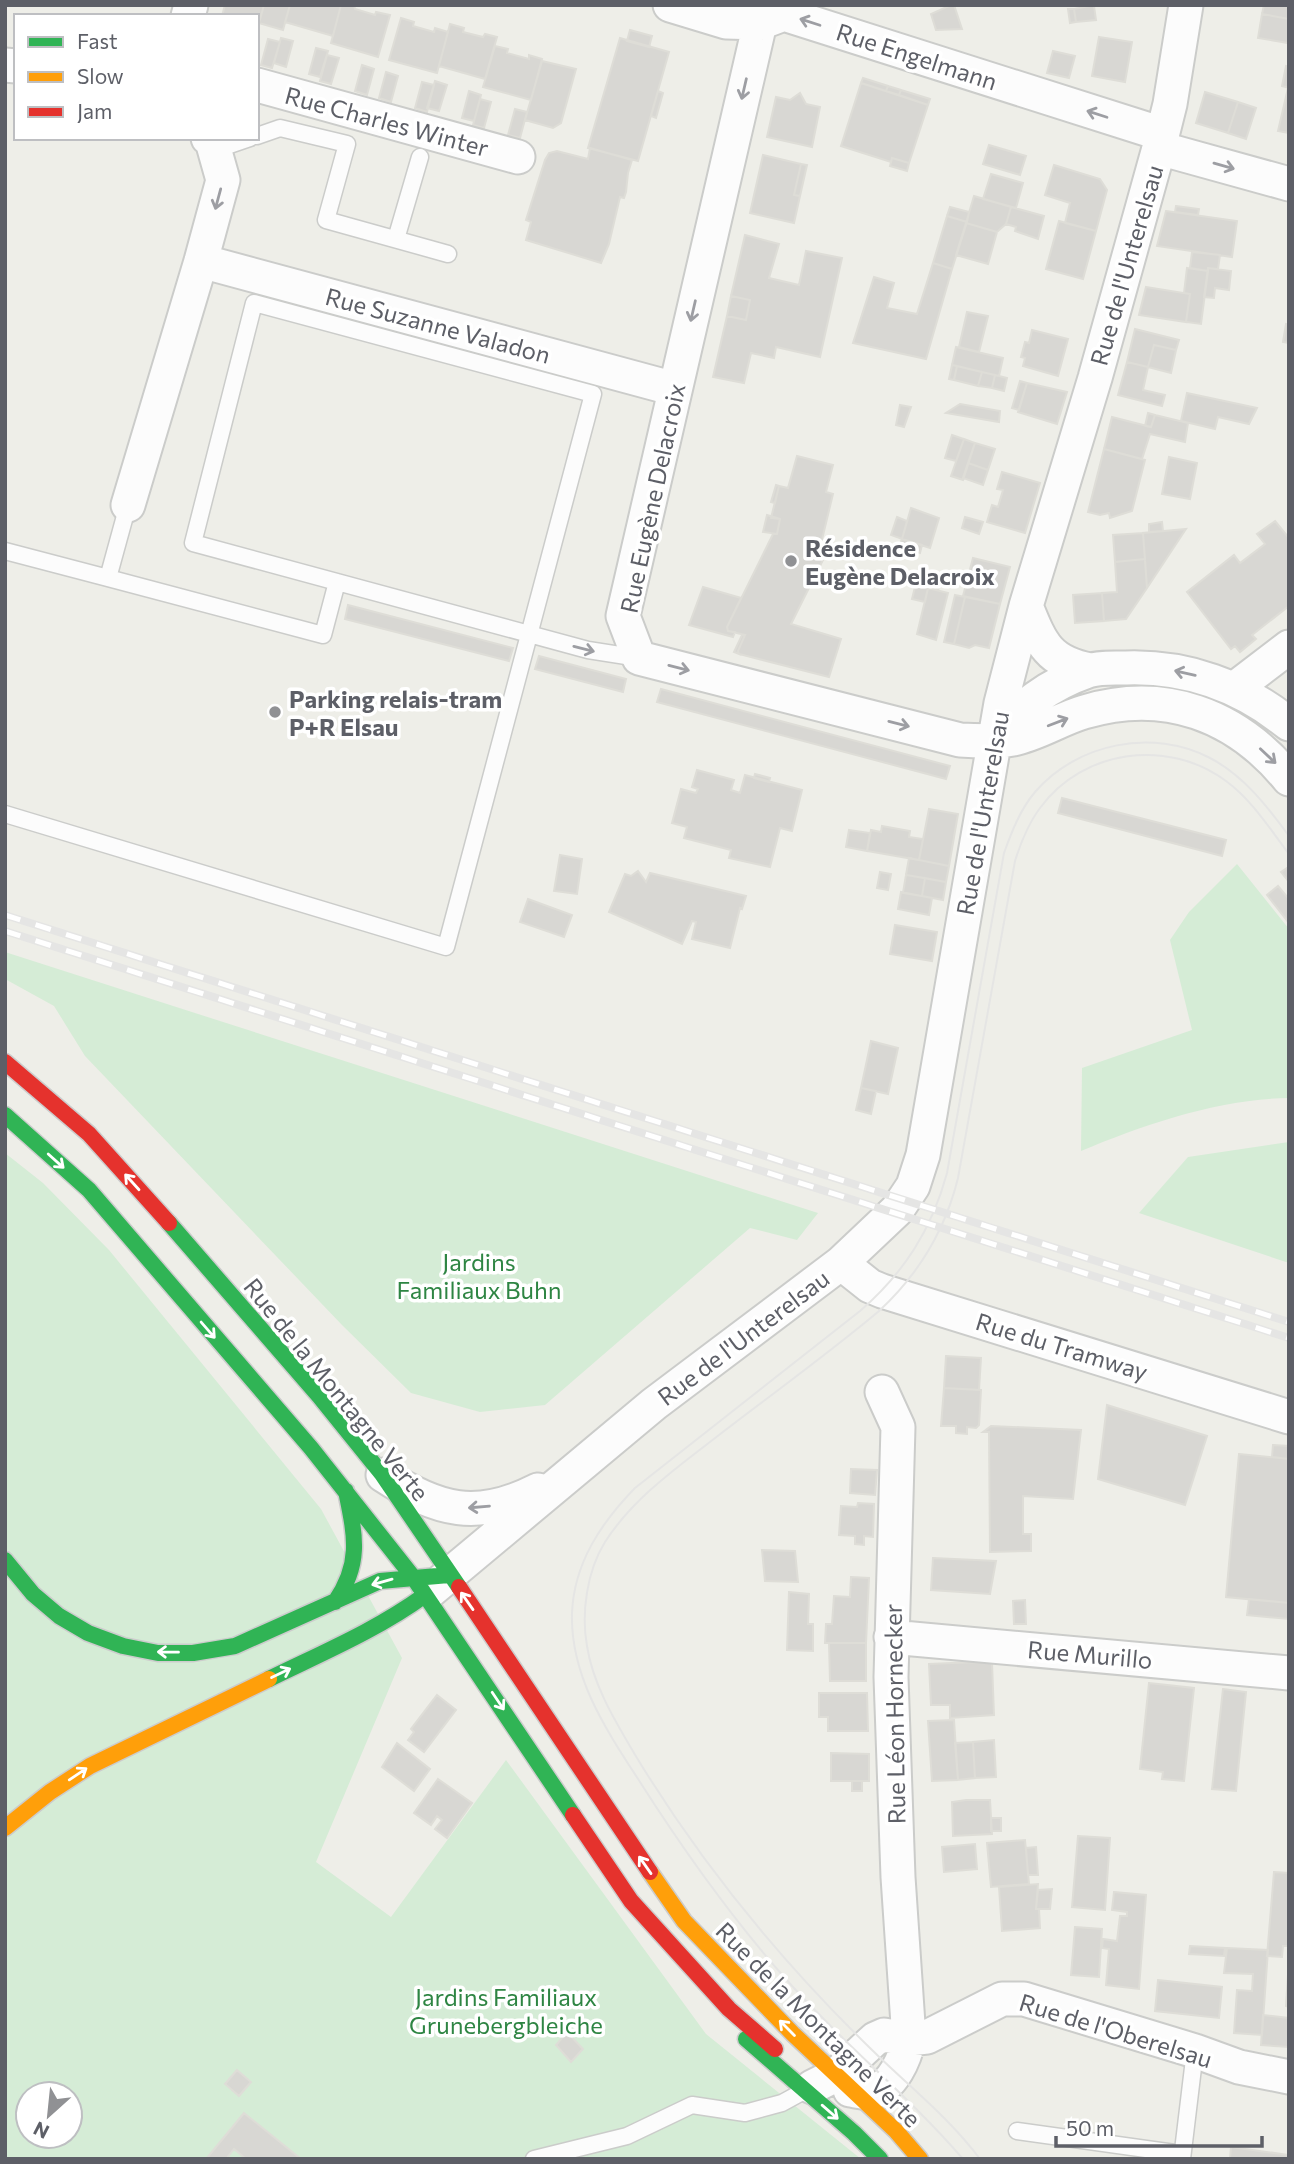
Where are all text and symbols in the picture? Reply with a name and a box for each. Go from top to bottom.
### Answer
legend [14,14,259,140]
one-way arrow [799,15,821,28]
street label: Rue Engelmann [833,16,1001,96]
text: Fast [77,28,118,53]
text: Slow [77,63,124,88]
one-way arrow [737,77,750,100]
street label: Rue Charles Winter [282,80,492,162]
text: Jam [77,98,112,123]
one-way arrow [1086,107,1108,119]
one-way arrow [1212,160,1235,173]
street label: Rue de l'Unterelsau [1084,161,1168,369]
one-way arrow [211,187,224,210]
street label: Rue Suzanne Valadon [322,281,554,369]
one-way arrow [686,299,699,322]
street label: Rue Eugène Delacroix [613,380,691,615]
place label: Résidence Eugène Delacroix [805,533,995,590]
marker: Résidence Eugène Delacroix [783,553,799,569]
one-way arrow [572,643,594,656]
one-way arrow [667,662,690,675]
one-way arrow [1174,665,1197,679]
place label: Parking relais-tram P+R Elsau [289,684,502,741]
marker: Parking relais-tram P+R Elsau [267,704,283,720]
street label: Rue de l'Unterelsau [950,709,1014,917]
one-way arrow [1046,715,1068,728]
one-way arrow [887,718,910,731]
one-way arrow [1259,748,1277,764]
one-way arrow [47,1153,65,1169]
one-way arrow [124,1173,140,1191]
park label: Jardins Familiaux Buhn [397,1247,561,1304]
street label: Rue de l'Unterelsau [652,1263,834,1411]
street label: Rue de la Montagne Verte [238,1272,436,1506]
street label: Rue du Tramway [973,1306,1151,1386]
one-way arrow [200,1320,216,1338]
one-way arrow [468,1501,491,1514]
one-way arrow [371,1577,393,1590]
one-way arrow [460,1592,474,1611]
street label: Rue Léon Hornecker [878,1603,910,1825]
street label: Rue Murillo [1026,1634,1154,1674]
one-way arrow [157,1646,180,1659]
one-way arrow [270,1665,291,1679]
one-way arrow [491,1691,505,1710]
one-way arrow [67,1766,87,1780]
one-way arrow [638,1856,652,1875]
street label: Rue de la Montagne Verte [711,1916,927,2132]
park label: Jardins Familiaux Grunebergbleiche [409,1982,603,2039]
street label: Rue de l'Oberelsau [1016,1987,1216,2073]
one-way arrow [779,2019,796,2036]
north arrow [14,2080,84,2150]
one-way arrow [820,2104,838,2120]
scale bar [1056,2104,1262,2148]
text: 50 m [1066,2115,1114,2140]
text: N [29,2117,53,2144]

